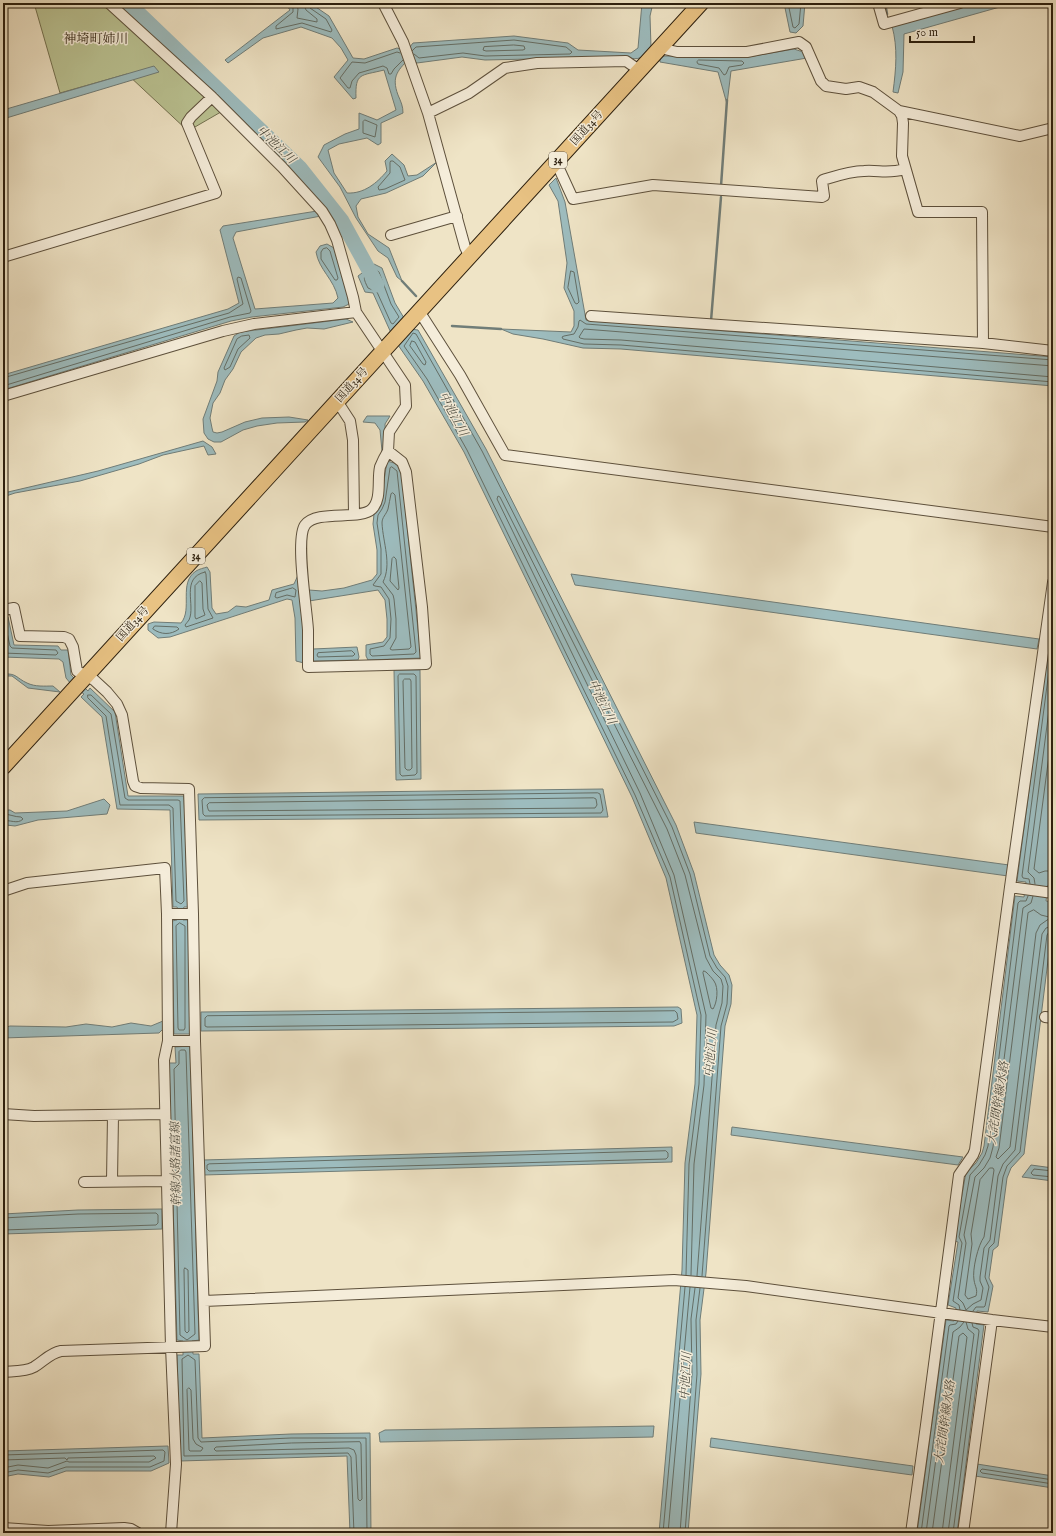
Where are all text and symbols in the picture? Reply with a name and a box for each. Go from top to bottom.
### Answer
scale bar [910,18,974,44]
text: 50 m [916,25,938,40]
district label: 神埼町姉川 [63,31,129,48]
street label: 国道34号 [568,108,606,148]
water label: 中池江川 [254,123,300,168]
road number: 34 [549,152,567,168]
street label: 国道34号 [333,365,371,405]
water label: 中池江川 [435,389,472,440]
road number: 34 [187,548,205,564]
street label: 国道34号 [114,604,152,644]
water label: 中池江川 [585,677,620,729]
water label: 中池江川 [701,1026,721,1078]
water label: 大詫間幹線水路 [984,1059,1012,1146]
water label: 幹線水路諸富線 [168,1120,184,1206]
water label: 中池江川 [677,1350,695,1400]
water label: 大詫間幹線水路 [932,1378,958,1465]

